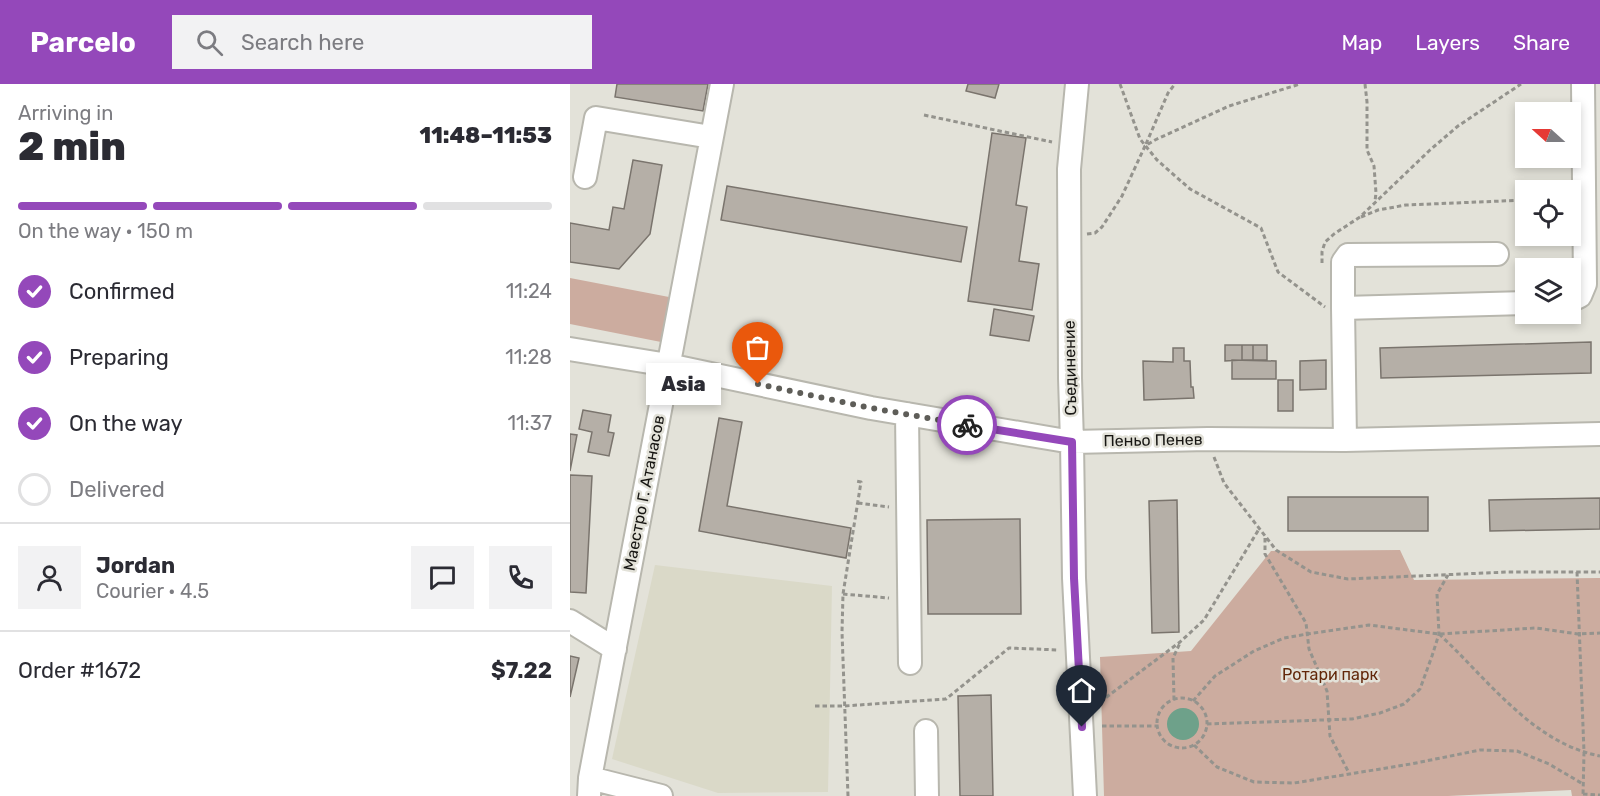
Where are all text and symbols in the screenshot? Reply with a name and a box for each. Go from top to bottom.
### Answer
search box [172,15,592,69]
text: Parcelo [30,26,136,59]
icon: search [193,26,226,59]
text: Search here [241,29,364,56]
text: Map [1341,30,1382,55]
text: Layers [1415,30,1480,55]
text: Share [1513,30,1570,55]
text: Arriving in [18,101,113,125]
north arrow [1515,102,1581,168]
map controls [1515,102,1581,324]
text: 11:48–11:53 [420,122,552,149]
text: 2 min [18,124,126,170]
button: locate [1515,180,1581,246]
text: On the way · 150 m [18,219,193,243]
button: layers [1515,258,1581,324]
icon: check [18,275,51,308]
text: Confirmed [69,278,175,305]
text: 11:24 [506,279,552,303]
street label: Съединение [1060,320,1080,416]
pin [732,322,783,384]
icon: bag [741,331,774,364]
icon: check [18,341,51,374]
text: Preparing [69,344,169,371]
text: 11:28 [505,345,552,369]
callout: Asia [647,363,722,405]
text: Asia [661,372,706,396]
courier [937,395,997,455]
icon: check [18,407,51,440]
icon: bike [951,409,984,442]
text: On the way [69,410,183,437]
text: 11:37 [507,411,552,435]
street label: Маестро Г. Атанасов [620,414,668,572]
street label: Пеньо Пенев [1103,430,1203,450]
text: Delivered [69,476,165,503]
button: person [18,546,81,609]
button: chat [411,546,474,609]
button: phone [489,546,552,609]
text: Jordan [96,552,175,579]
text: Courier · 4.5 [96,579,209,603]
text: Order #1672 [18,657,141,684]
text: $7.22 [491,657,552,684]
pin [1056,665,1107,727]
park label: Ротари парк [1282,665,1378,684]
icon: home [1065,674,1098,707]

